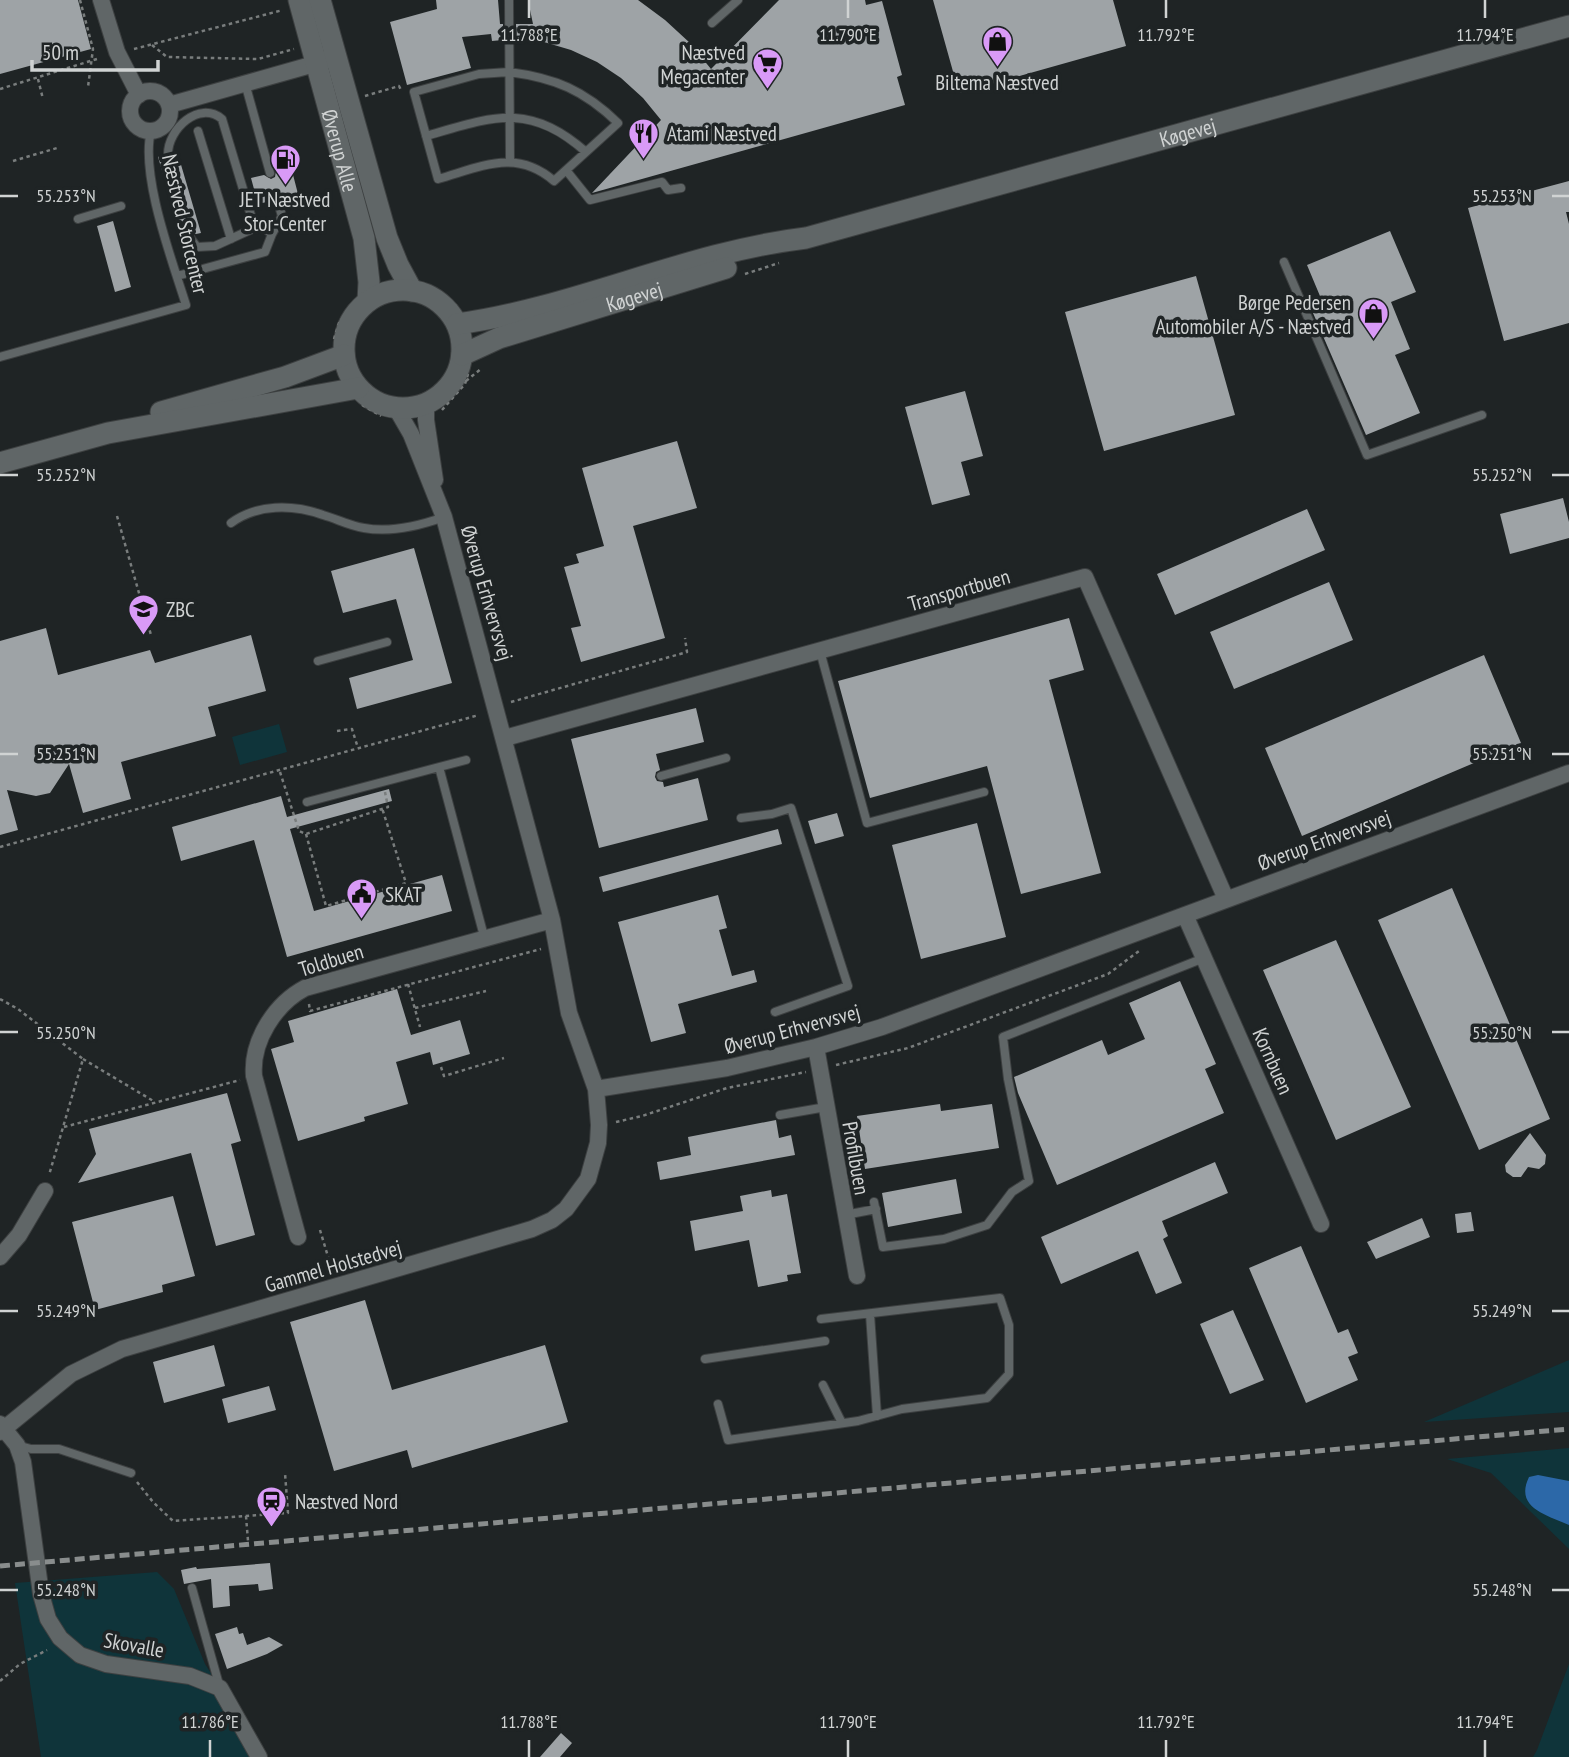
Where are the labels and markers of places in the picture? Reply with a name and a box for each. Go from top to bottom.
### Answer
shop icon: Biltema Næstved [980,25,1014,69]
place label: Næstved Megacenter [661,39,745,90]
supermarket icon: Næstved Megacenter [751,47,785,91]
place label: Biltema Næstved [935,69,1059,96]
restaurant icon: Atami Næstved [627,116,661,160]
place label: Atami Næstved [667,120,777,147]
fuel station icon: JET Næstved Stor-Center [268,142,302,186]
place label: JET Næstved Stor-Center [239,186,330,237]
place label: Børge Pedersen Automobiler A/S - Næstved [1156,289,1351,340]
shop icon: Børge Pedersen Automobiler A/S - Næstved [1357,297,1391,341]
school or university icon: ZBC [126,592,160,636]
place label: ZBC [166,596,195,623]
public building icon: SKAT [345,877,379,921]
place label: SKAT [385,881,423,908]
station icon: Næstved Nord [255,1484,289,1528]
place label: Næstved Nord [295,1488,398,1515]

